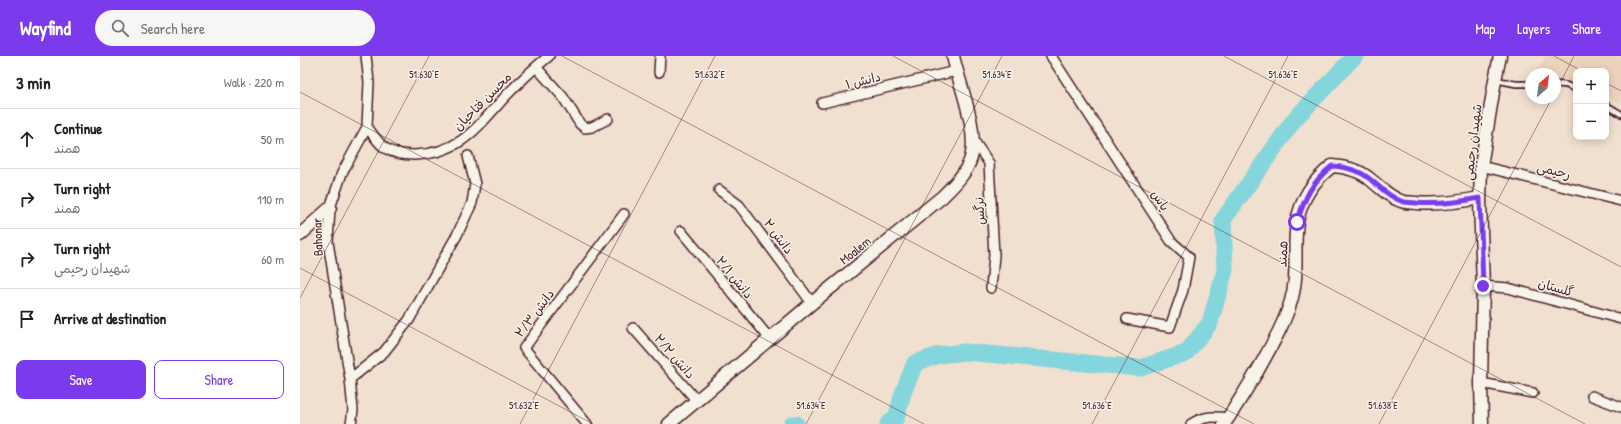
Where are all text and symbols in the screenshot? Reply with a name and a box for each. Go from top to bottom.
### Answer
search box [95,10,375,46]
text: Wayfind [20,15,71,41]
icon: search [109,17,131,39]
text: Search here [141,18,205,39]
text: Map [1475,19,1495,38]
text: Layers [1517,19,1550,38]
text: Share [1572,19,1601,38]
street label: دانش ۱ [843,67,883,93]
text: 51.630°E [409,68,439,81]
street label: محسن فتاحیان [449,68,515,134]
text: 51.632°E [695,68,726,81]
text: 51.634°E [983,68,1012,81]
text: 51.636°E [1268,68,1298,81]
north arrow [1525,68,1561,104]
map controls [1573,68,1609,140]
button: + [1573,68,1609,104]
text: 3 min [16,71,51,94]
text: Walk · 220 m [224,73,284,91]
street label: شهیدان رحیمی [1458,103,1487,181]
button: − [1573,104,1609,140]
text: Continue [54,118,102,139]
icon: ahead [16,128,38,150]
text: 50 m [261,130,284,148]
text: همند [54,139,80,157]
street label: رحیمی [1535,157,1573,184]
text: Turn right [54,178,110,199]
street label: یاس [1147,186,1175,214]
icon: right [16,188,38,210]
text: 110 m [257,190,284,208]
street label: نرگس [969,197,989,225]
text: همند [54,199,80,217]
route start [1288,213,1306,231]
street label: دانش ۲ [760,215,798,257]
street label: Bahonar [307,218,327,256]
street label: Moalem [836,232,875,268]
text: Turn right [54,238,110,259]
street label: همند [1273,240,1291,268]
icon: right [16,248,38,270]
text: 60 m [261,250,284,268]
street label: دانش ۲/۱ [712,252,758,302]
text: شهیدان رحیمی [54,259,131,277]
street label: گلستان [1536,273,1576,301]
route end [1474,277,1492,295]
street label: دانش ۲/۳ [510,285,558,341]
icon: arrive [16,308,38,330]
text: Arrive at destination [54,308,166,329]
street label: دانش ۲/۲ [650,330,700,382]
button: Save [16,360,146,399]
button: Share [154,360,284,399]
text: 51.632°E [509,399,540,412]
text: 51.634°E [797,399,826,412]
text: 51.636°E [1082,399,1112,412]
text: 51.638°E [1368,399,1398,412]

